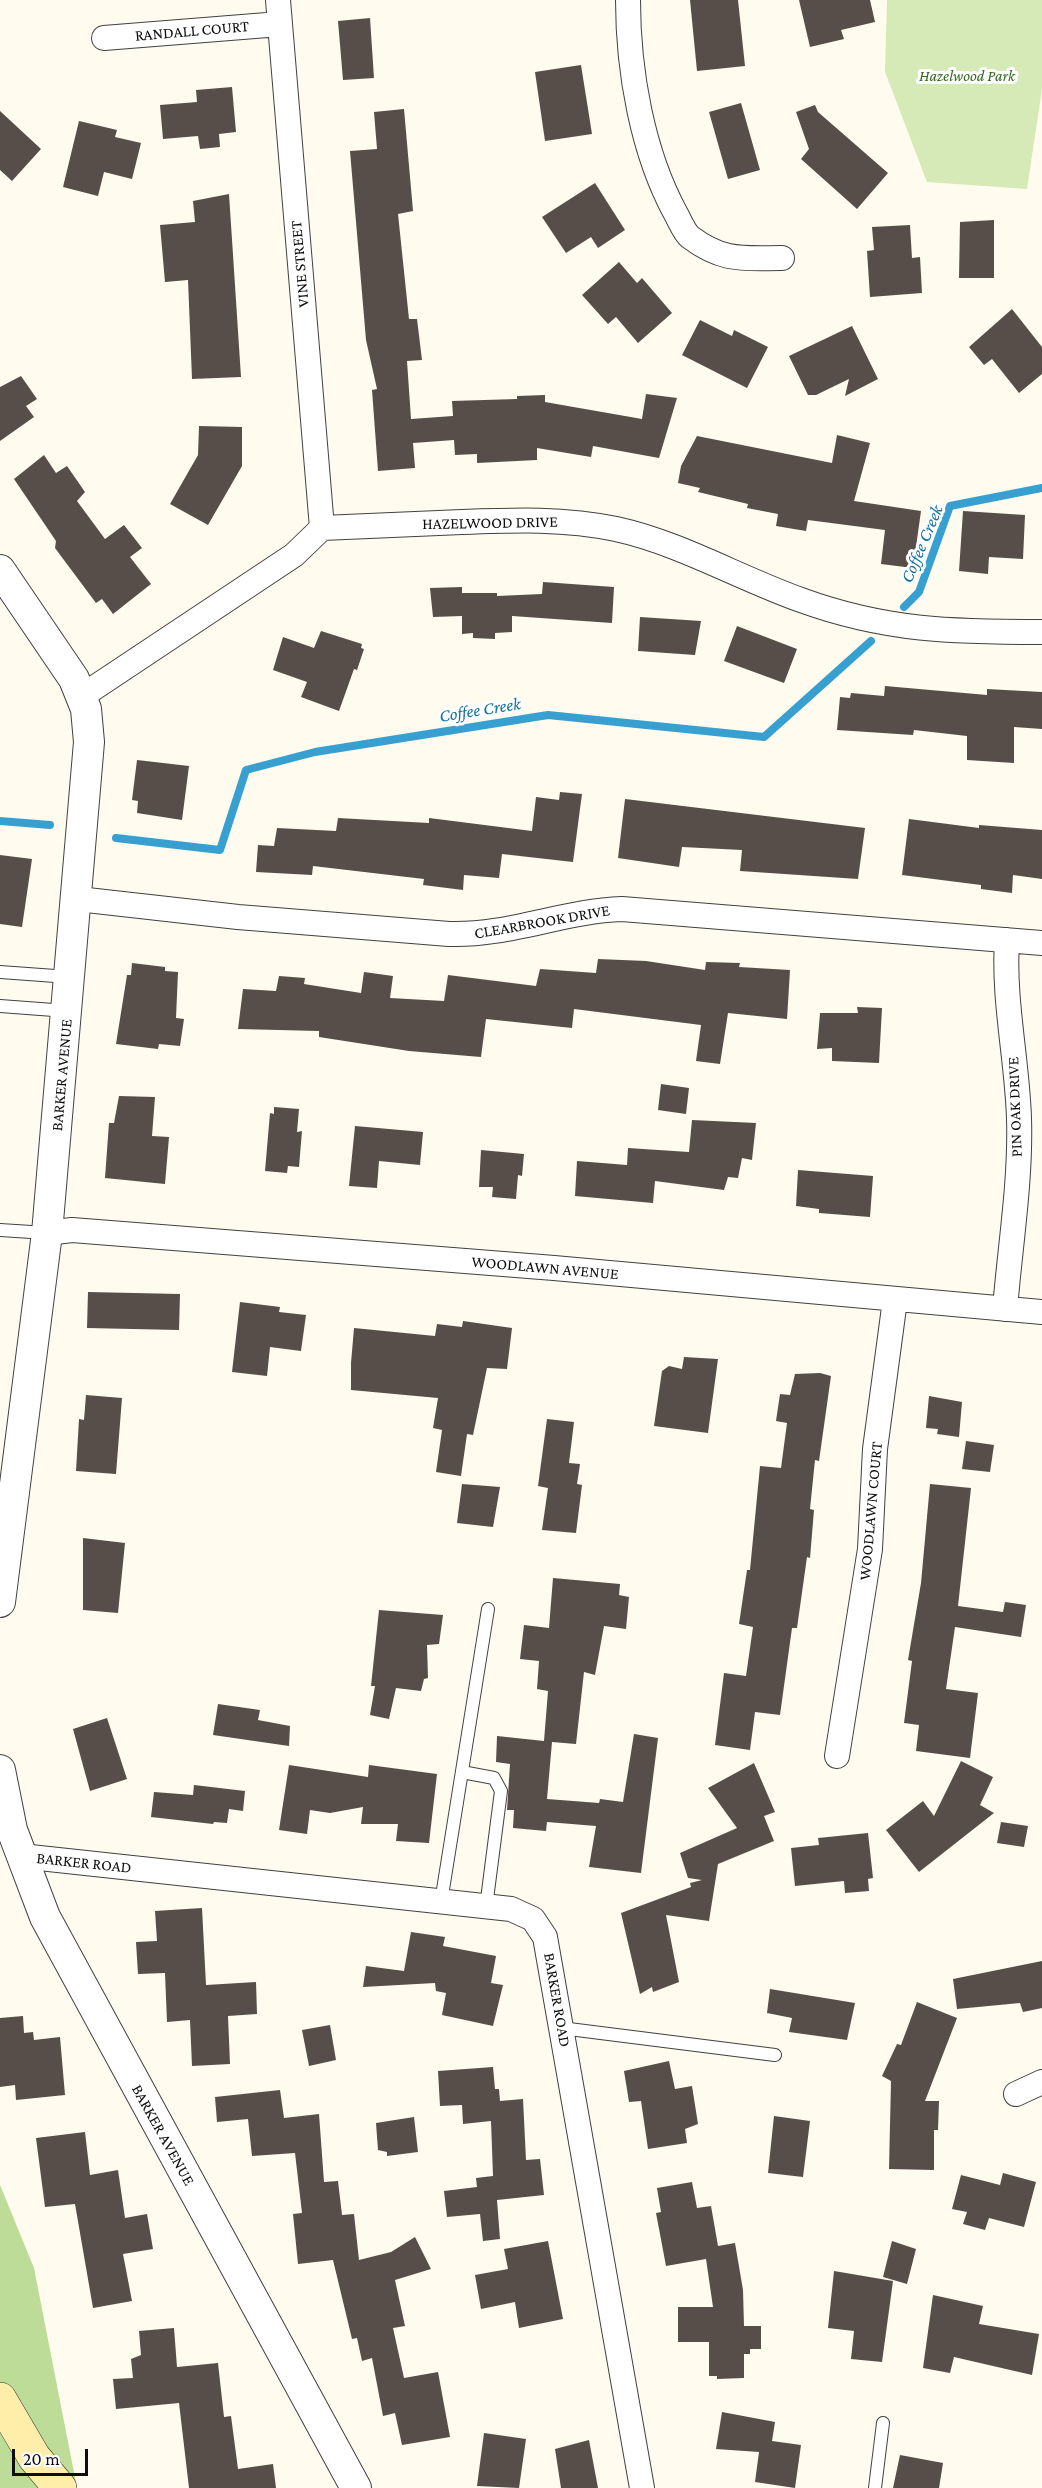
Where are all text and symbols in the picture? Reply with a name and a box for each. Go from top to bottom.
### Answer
street label: RANDALL COURT [134,16,250,46]
park label: Hazelwood Park [919,66,1015,86]
street label: VINE STREET [287,220,313,308]
water label: Coffee Creek [896,502,948,586]
street label: HAZELWOOD DRIVE [422,512,558,534]
water label: Coffee Creek [438,693,522,727]
street label: CLEARBROOK DRIVE [473,901,611,943]
street label: BARKER AVENUE [48,1018,76,1132]
street label: PIN OAK DRIVE [1004,1056,1026,1158]
street label: WOODLAWN AVENUE [471,1252,619,1284]
street label: WOODLAWN COURT [855,1441,887,1581]
street label: BARKER ROAD [36,1848,132,1878]
street label: BARKER ROAD [539,1951,575,2049]
street label: BARKER AVENUE [127,2081,199,2189]
scale bar [15,2437,92,2475]
text: 20 m [23,2449,60,2469]

